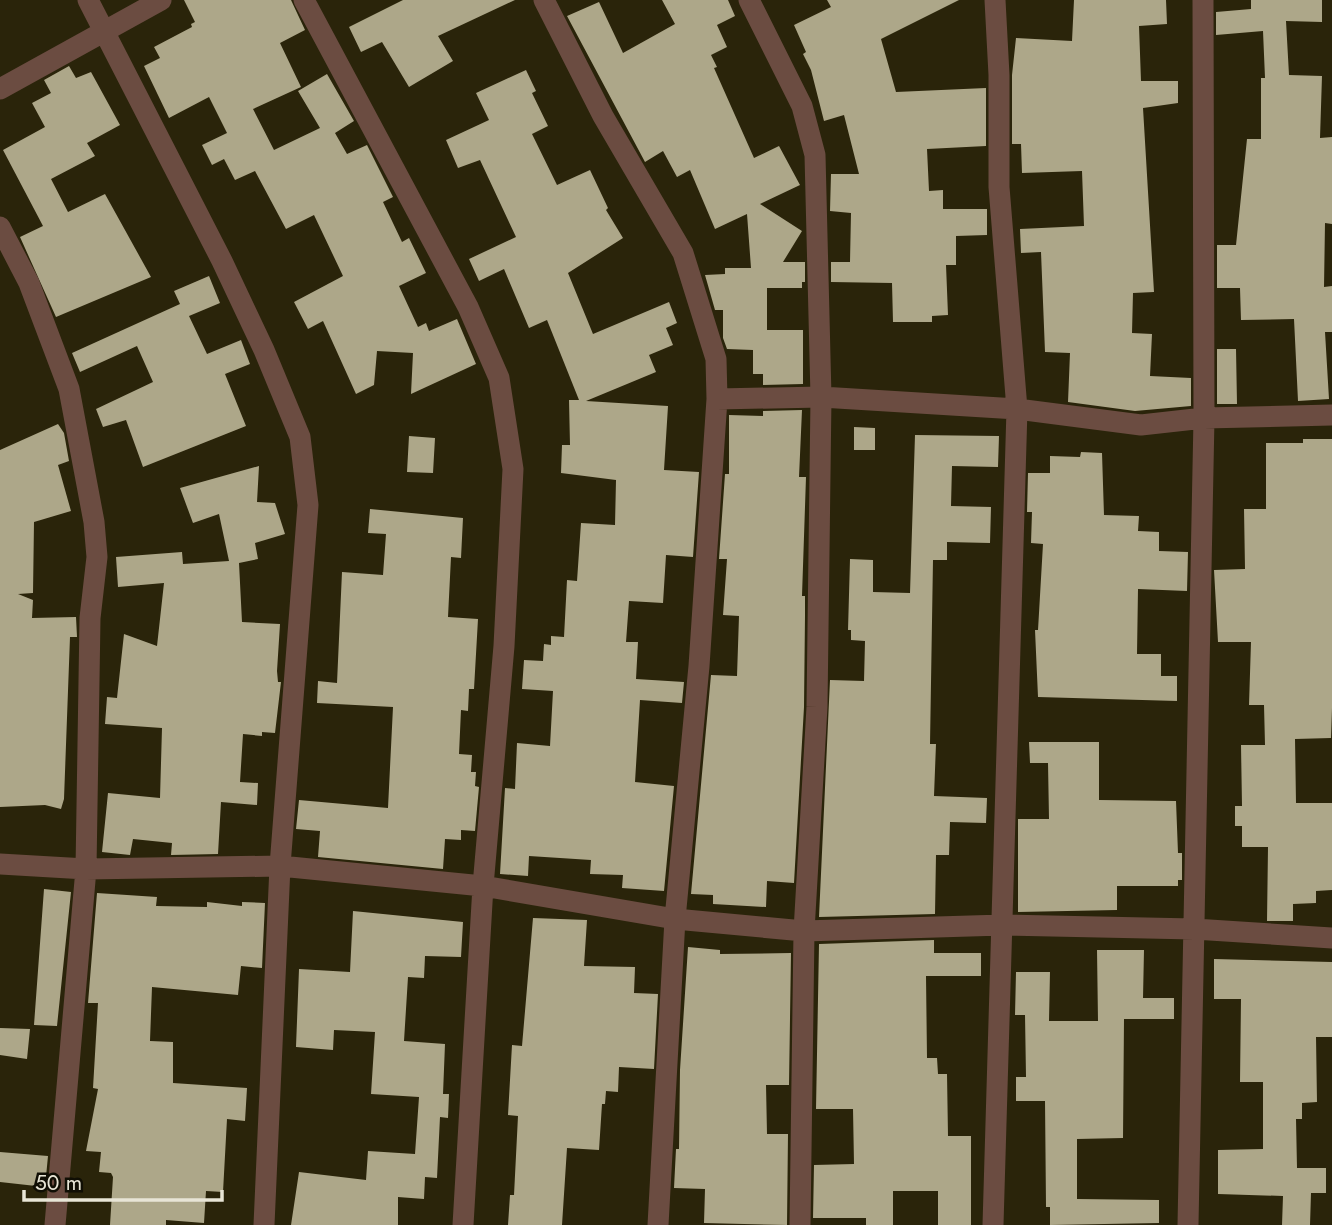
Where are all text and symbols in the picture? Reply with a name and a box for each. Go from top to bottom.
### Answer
scale bar [24,1158,222,1202]
text: 50 m [35,1168,82,1198]

